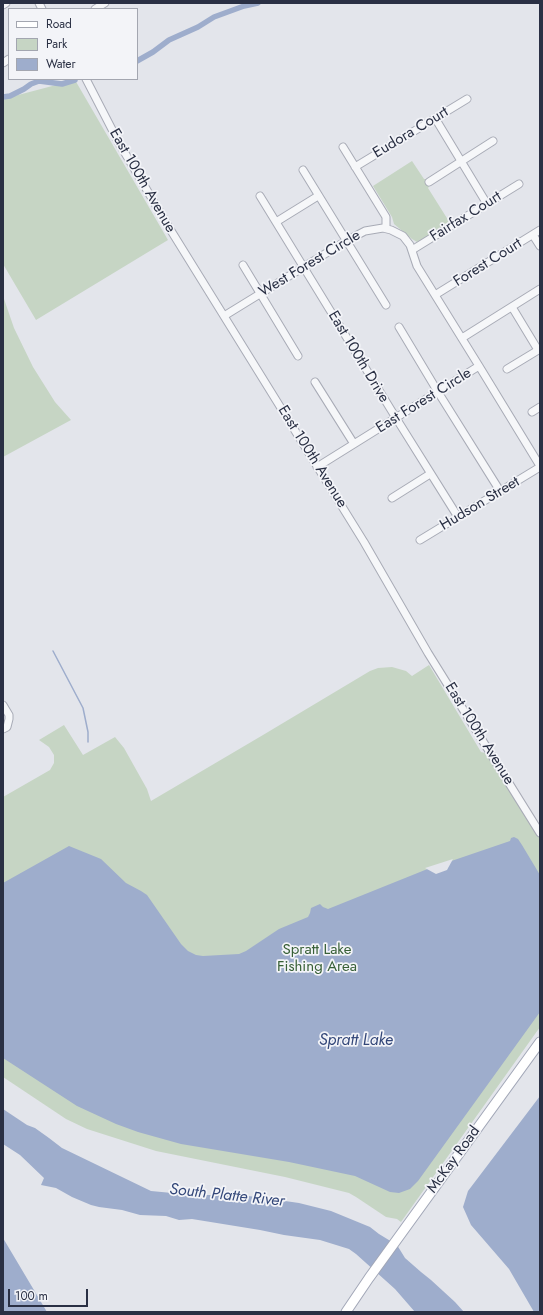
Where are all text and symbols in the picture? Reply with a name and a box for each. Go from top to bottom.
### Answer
legend [8,8,138,80]
text: Road [46,15,72,33]
text: Park [46,35,67,53]
text: Water [46,55,76,73]
street label: Eudora Court [370,103,452,163]
street label: East 100th Avenue [105,126,179,236]
street label: Fairfax Court [427,188,505,246]
street label: West Forest Circle [256,227,364,301]
street label: Forest Court [451,235,525,291]
street label: East 100th Drive [324,308,392,406]
street label: East Forest Circle [373,364,475,438]
street label: East 100th Avenue [273,403,351,511]
street label: Hudson Street [437,473,523,535]
street label: East 100th Avenue [440,680,518,788]
park label: Spratt Lake Fishing Area [277,941,357,976]
water label: Spratt Lake [319,1031,393,1051]
street label: McKay Road [424,1123,484,1197]
water label: South Platte River [168,1180,286,1212]
scale bar [10,1281,90,1307]
text: 100 m [15,1287,48,1305]

